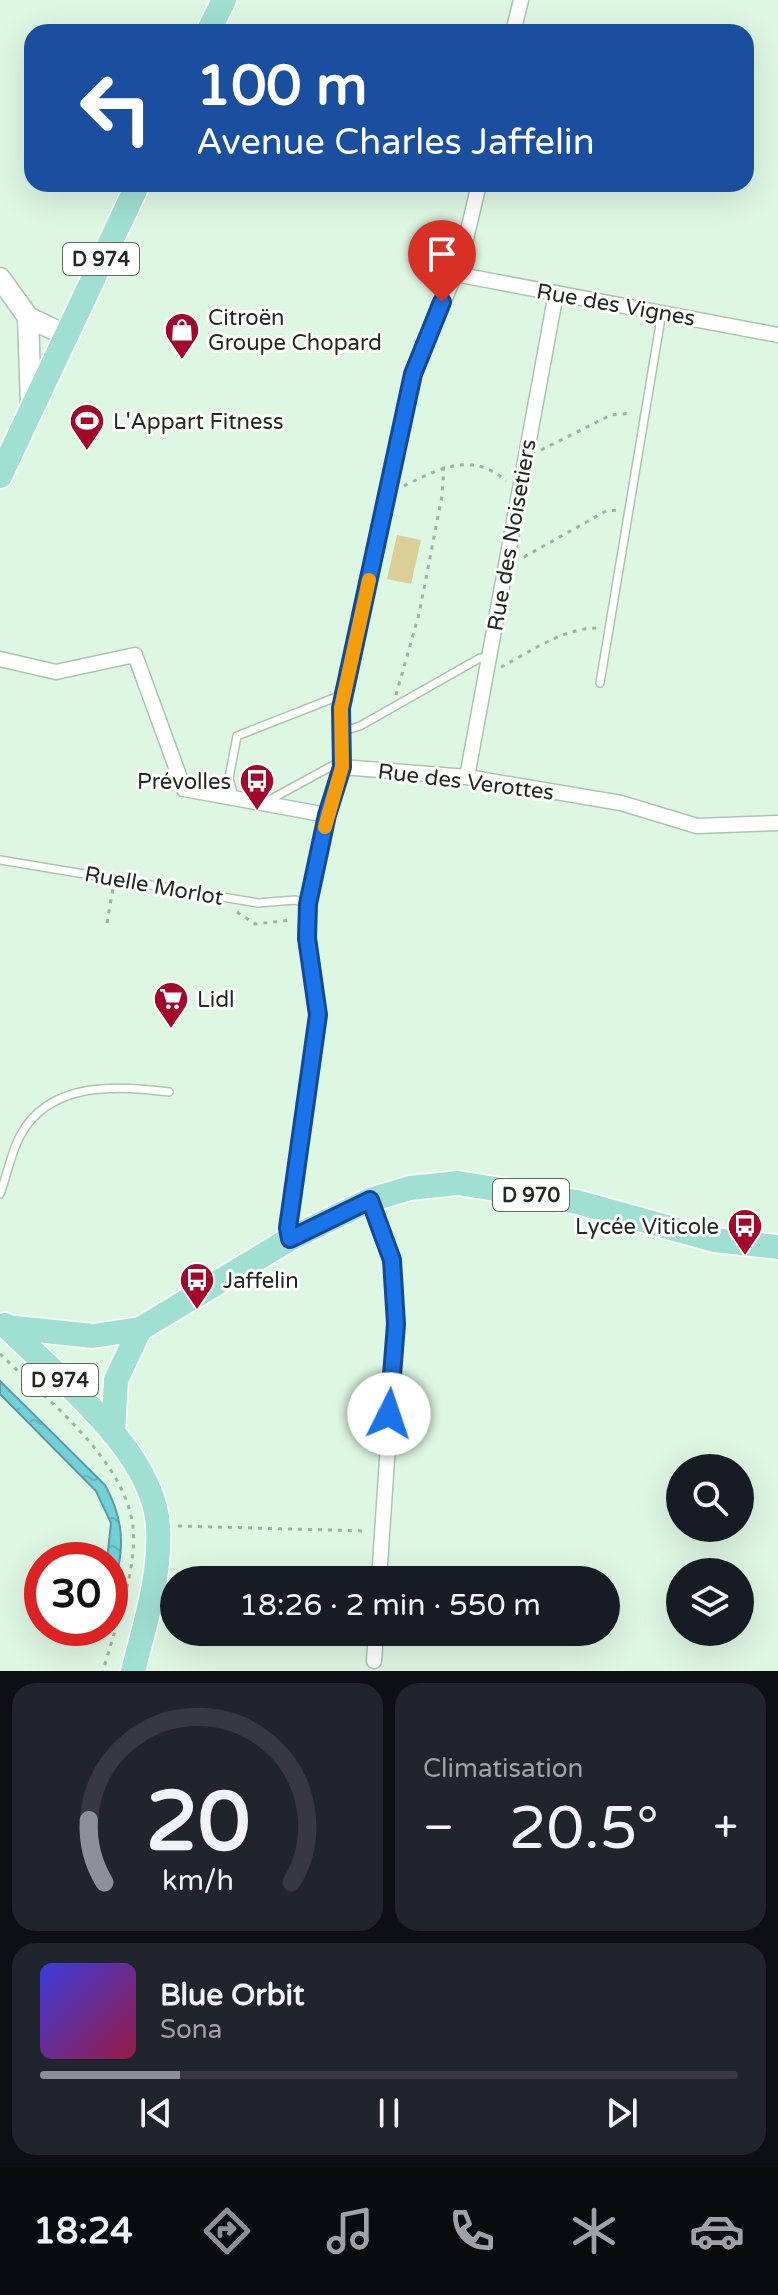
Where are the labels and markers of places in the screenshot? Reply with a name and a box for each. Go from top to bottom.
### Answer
pin [408,220,476,302]
place label: Citroën Groupe Chopard [208,305,382,356]
shop icon: Citroën Groupe Chopard [163,311,201,361]
sports icon: L'Appart Fitness [68,402,106,452]
place label: L'Appart Fitness [113,409,284,435]
bus stop icon: Prévolles [238,762,276,812]
place label: Prévolles [137,769,231,795]
supermarket icon: Lidl [152,980,190,1030]
place label: Lidl [197,987,235,1013]
bus stop icon: Lycée Viticole [726,1207,764,1257]
place label: Lycée Viticole [575,1214,719,1240]
bus stop icon: Jaffelin [178,1261,216,1311]
place label: Jaffelin [223,1268,299,1294]

